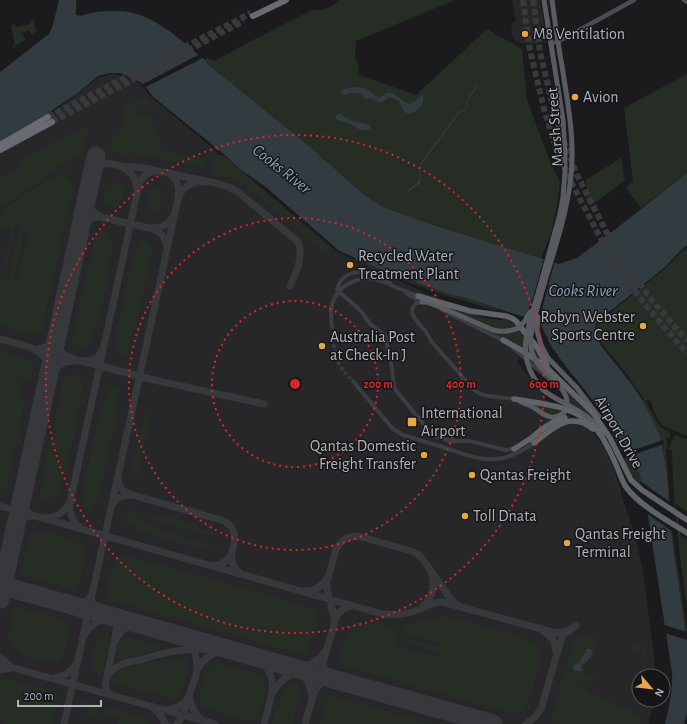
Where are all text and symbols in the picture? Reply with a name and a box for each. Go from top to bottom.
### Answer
place label: M8 Ventilation [533,26,625,42]
marker: M8 Ventilation [520,29,530,39]
street label: Marsh Street [544,87,566,167]
place label: Avion [583,89,619,105]
marker: Avion [570,92,580,102]
water label: Cooks River [250,141,315,197]
place label: Recycled Water Treatment Plant [358,248,459,282]
marker: Recycled Water Treatment Plant [345,260,355,270]
water label: Cooks River [548,282,618,299]
place label: Robyn Webster Sports Centre [541,309,636,343]
marker: Robyn Webster Sports Centre [638,321,648,331]
place label: Australia Post at Check-In J [330,329,415,363]
marker: Australia Post at Check-In J [317,341,327,351]
centre of rings [288,377,302,391]
text: 200 m [363,378,393,390]
text: 400 m [446,378,476,390]
text: 600 m [529,378,559,390]
street label: Airport Drive [592,393,646,471]
place label: International Airport [421,405,503,439]
marker: International Airport [406,416,418,428]
place label: Qantas Domestic Freight Transfer [310,438,417,472]
marker: Qantas Domestic Freight Transfer [419,450,429,460]
place label: Qantas Freight [480,467,571,484]
marker: Qantas Freight [467,470,477,480]
place label: Toll Dnata [473,508,537,524]
marker: Toll Dnata [460,511,470,521]
place label: Qantas Freight Terminal [575,526,666,560]
marker: Qantas Freight Terminal [562,538,572,548]
north arrow [631,668,671,708]
scale bar [18,682,101,708]
text: N [653,686,666,698]
text: 200 m [24,690,54,702]

